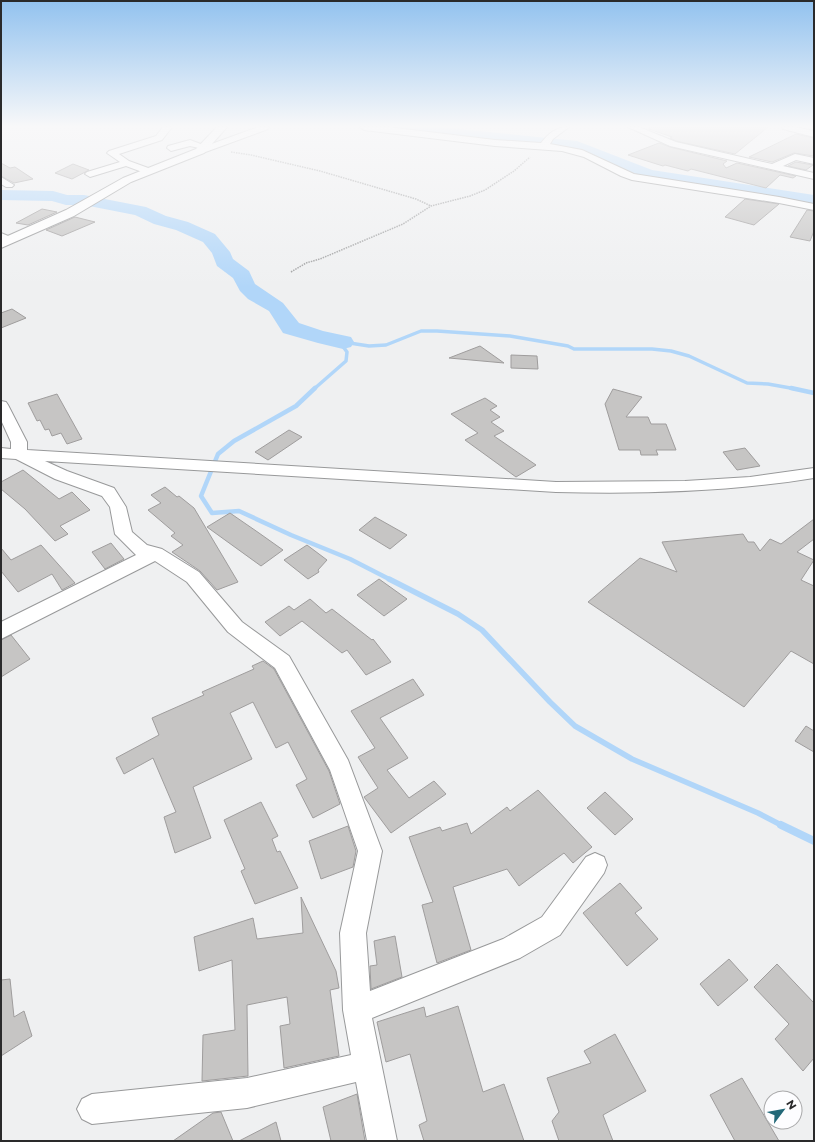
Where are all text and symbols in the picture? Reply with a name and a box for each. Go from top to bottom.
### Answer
north arrow [763,1090,803,1130]
text: N [783,1097,800,1112]

